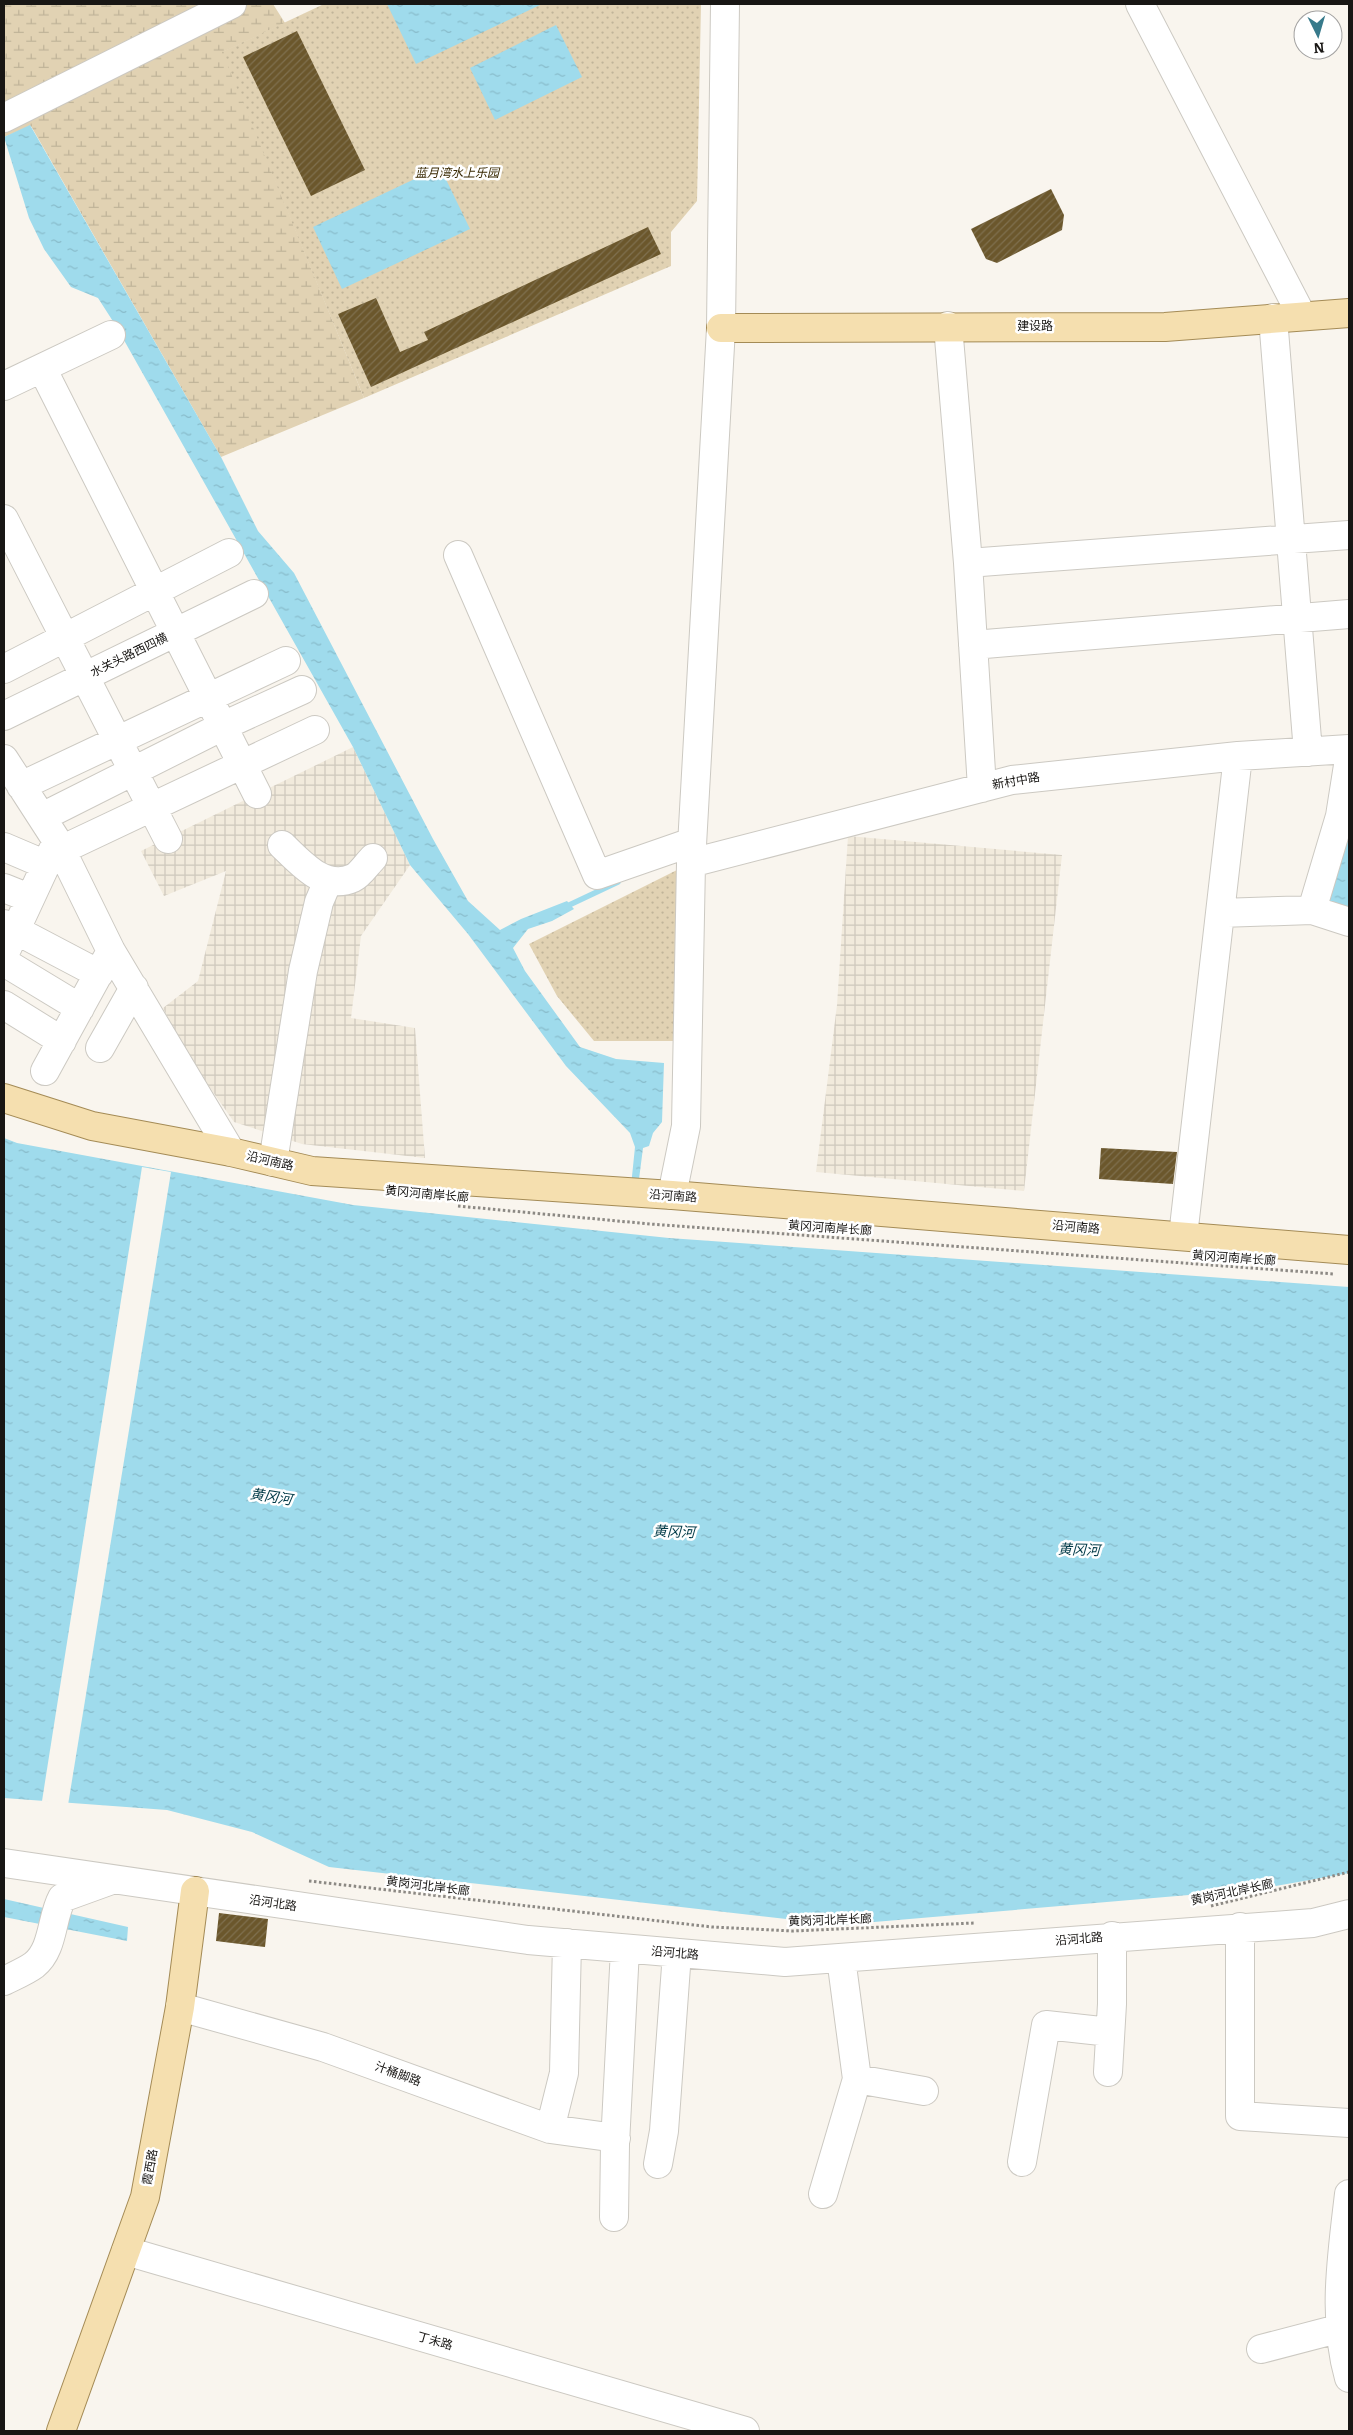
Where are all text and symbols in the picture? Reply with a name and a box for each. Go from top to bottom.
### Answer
north arrow [1293,10,1343,60]
text: N [1313,39,1325,56]
park label: 蓝月湾水上乐园 [415,166,501,180]
street label: 建设路 [1017,319,1053,333]
street label: 水关头路西四横 [88,630,170,680]
street label: 新村中路 [991,770,1041,792]
street label: 沿河南路 [245,1149,295,1173]
street label: 黄冈河南岸长廊 [385,1183,469,1205]
street label: 沿河南路 [649,1187,697,1205]
street label: 黄冈河南岸长廊 [788,1218,872,1238]
street label: 沿河南路 [1051,1218,1101,1236]
street label: 黄冈河南岸长廊 [1192,1248,1276,1268]
water label: 黄冈河 [249,1485,296,1509]
water label: 黄冈河 [653,1523,698,1541]
water label: 黄冈河 [1058,1541,1103,1559]
street label: 黄岗河北岸长廊 [385,1874,471,1898]
street label: 黄岗河北岸长廊 [1189,1876,1275,1908]
street label: 沿河北路 [248,1893,298,1913]
street label: 黄岗河北岸长廊 [788,1912,872,1928]
street label: 沿河北路 [1054,1930,1104,1948]
street label: 沿河北路 [650,1944,700,1962]
street label: 汁桶脚路 [373,2059,423,2089]
street label: 霞西路 [140,2148,160,2186]
street label: 丁未路 [416,2329,454,2353]

